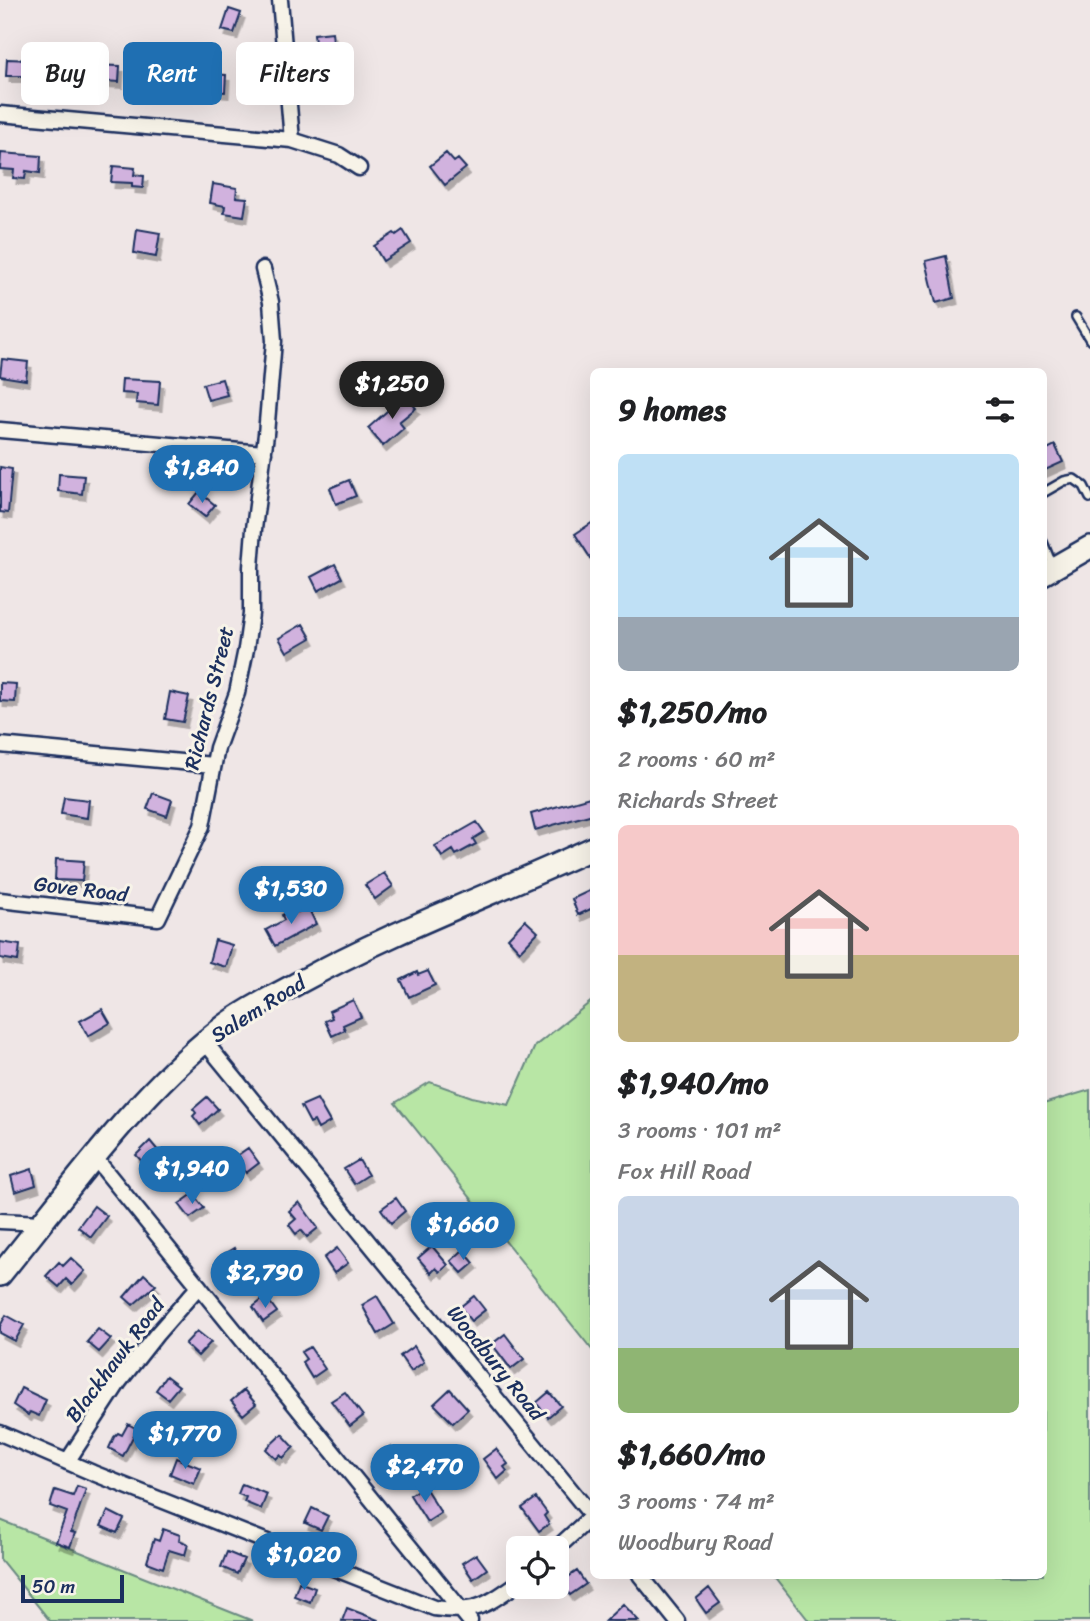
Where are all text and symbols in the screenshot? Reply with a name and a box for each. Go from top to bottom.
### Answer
chip: Buy [21,42,109,105]
chip: Rent [123,42,222,105]
chip: Filters [236,42,354,105]
pin: $1,250 [335,362,449,421]
text: $1,250 [355,363,429,404]
text: 9 homes [618,383,726,437]
icon: filters [981,391,1019,429]
pin: $1,840 [145,446,259,505]
text: $1,840 [165,447,239,488]
icon: home [756,500,882,626]
street label: Richards Street [173,622,245,774]
text: $1,250/mo [618,685,767,739]
text: 2 rooms · 60 m² [618,739,776,780]
text: Richards Street [618,780,778,821]
street label: Gove Road [32,864,132,914]
pin: $1,530 [234,866,348,926]
text: $1,530 [255,868,327,909]
icon: home [756,871,882,997]
street label: Salem Road [203,964,315,1053]
text: $1,940/mo [618,1056,768,1110]
text: 3 rooms · 101 m² [618,1110,782,1151]
pin: $1,940 [135,1146,249,1206]
text: $1,940 [155,1148,229,1189]
text: Fox Hill Road [618,1151,750,1192]
pin: $1,660 [406,1202,520,1262]
text: $1,660 [427,1204,499,1245]
icon: home [756,1242,882,1368]
pin: $2,790 [208,1250,322,1310]
text: $2,790 [227,1252,303,1293]
street label: Blackhawk Road [55,1288,176,1431]
street label: Woodbury Road [437,1296,556,1431]
pin: $1,770 [128,1412,242,1471]
text: $1,770 [149,1413,221,1454]
text: $1,660/mo [618,1427,765,1481]
pin: $2,470 [368,1444,482,1504]
text: $2,470 [387,1446,463,1487]
text: 3 rooms · 74 m² [618,1481,775,1522]
text: Woodbury Road [618,1522,773,1563]
pin: $1,020 [247,1532,361,1592]
text: $1,020 [267,1534,341,1575]
map controls [506,1536,569,1599]
button: locate [506,1536,569,1599]
text: 50 m [32,1570,75,1603]
scale bar [21,1572,124,1604]

